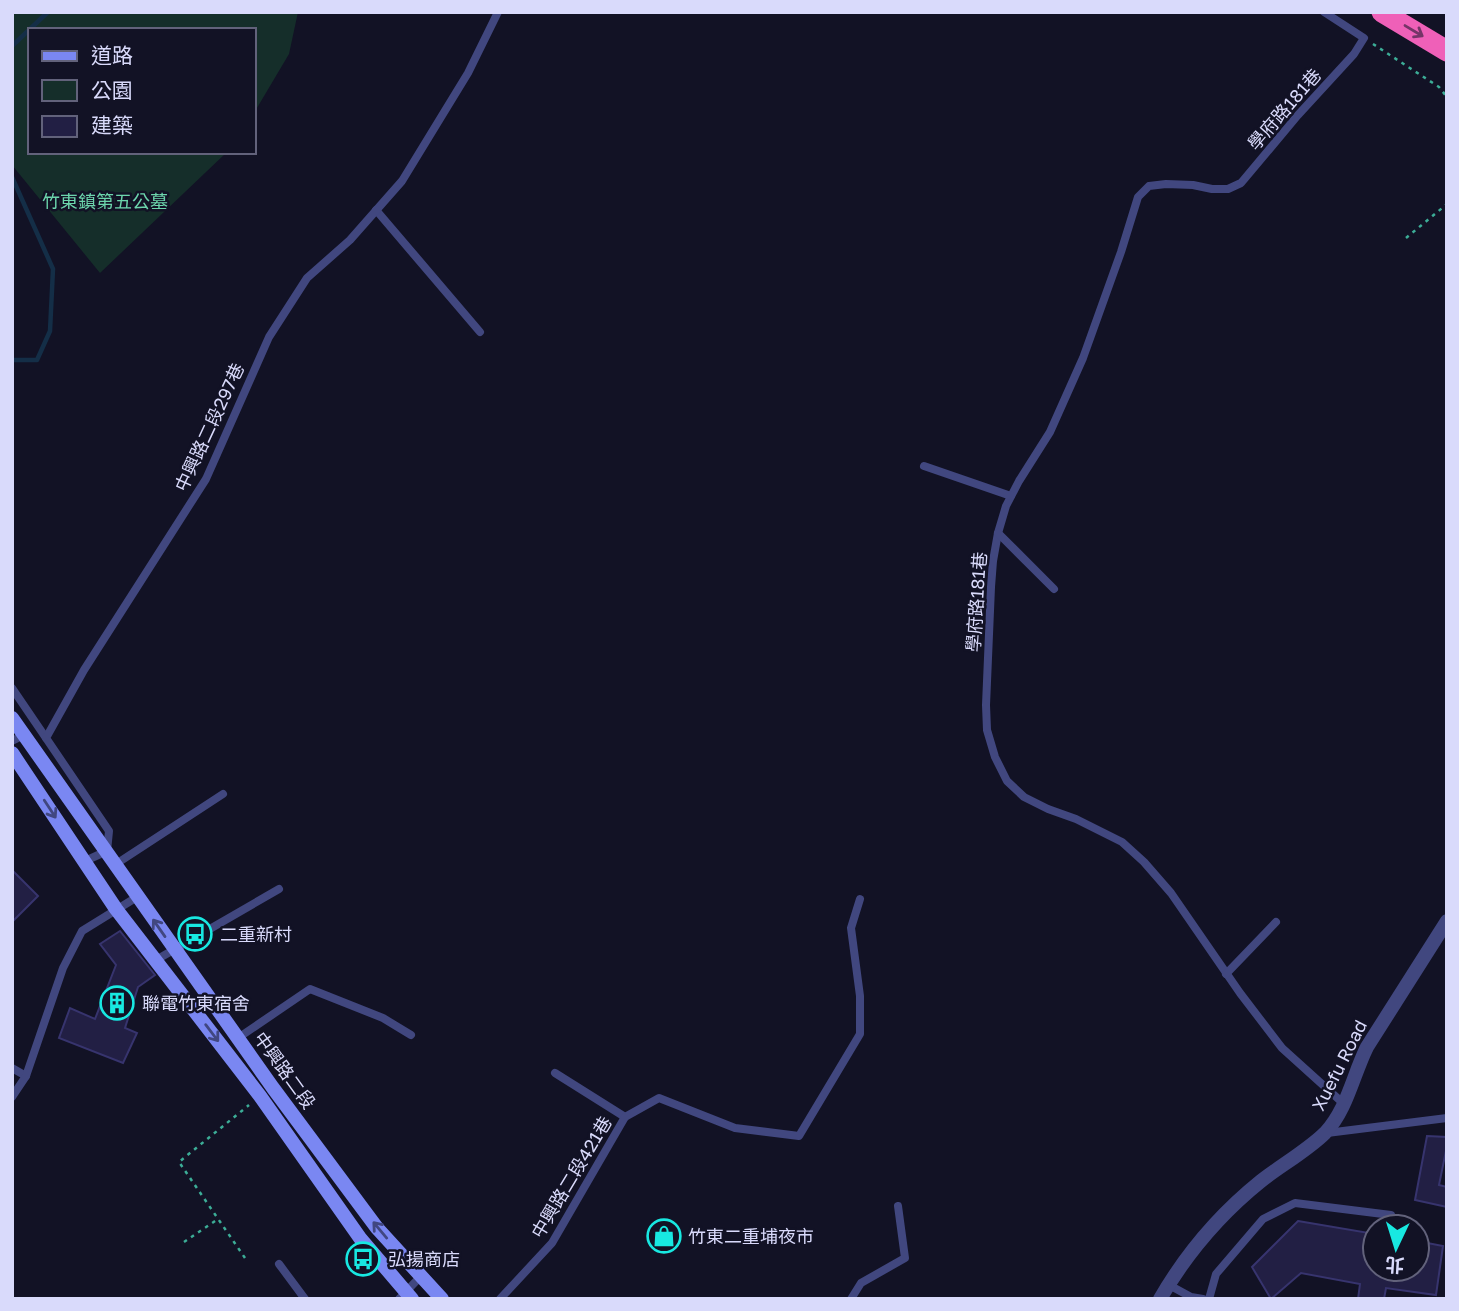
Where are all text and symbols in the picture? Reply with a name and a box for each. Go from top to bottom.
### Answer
one-way arrow [1404,25,1424,39]
legend [28,28,256,154]
text: 道路 [91,42,133,68]
street label: 學府路181巷 [1243,64,1325,154]
text: 公園 [91,77,133,103]
text: 建築 [91,112,133,138]
park label: 竹東鎮第五公墓 [42,190,168,212]
street label: 中興路二段297巷 [170,359,248,495]
street label: 學府路181巷 [962,551,990,653]
one-way arrow [43,799,58,818]
bus stop icon: 二重新村 [176,915,214,953]
one-way arrow [152,919,166,938]
place label: 二重新村 [220,923,292,945]
building icon: 聯電竹東宿舍 [98,984,136,1022]
place label: 聯電竹東宿舍 [142,992,250,1014]
street label: Xuefu Road [1307,1016,1371,1114]
one-way arrow [204,1024,219,1042]
street label: 中興路二段 [250,1027,320,1113]
street label: 中興路二段421巷 [526,1112,616,1242]
north arrow [1361,1213,1431,1283]
shop icon: 竹東二重埔夜市 [645,1217,683,1255]
one-way arrow [372,1221,388,1239]
place label: 竹東二重埔夜市 [688,1225,814,1247]
bus stop icon: 弘揚商店 [344,1240,382,1278]
place label: 弘揚商店 [388,1248,460,1270]
text: 北 [1384,1253,1405,1278]

